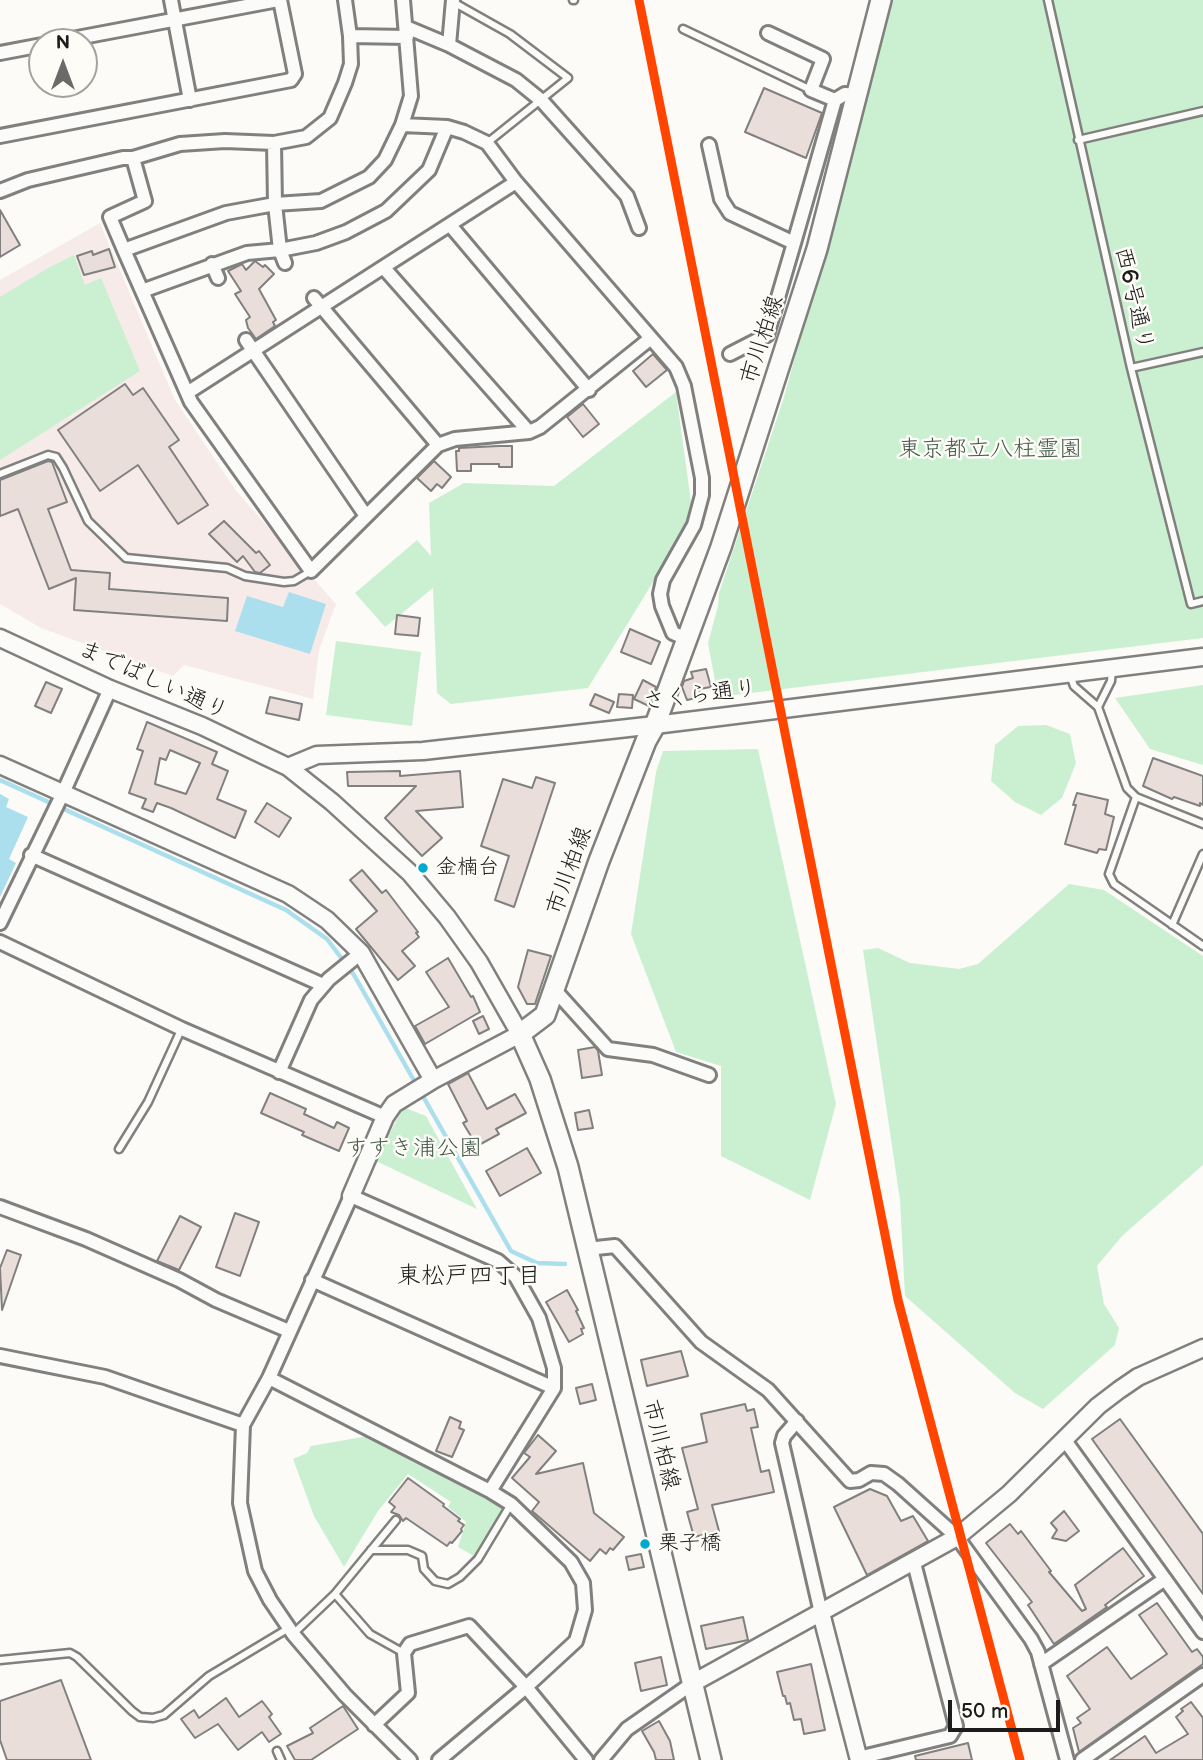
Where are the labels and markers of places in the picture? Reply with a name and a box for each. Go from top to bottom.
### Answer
place label: 金楠台 [436,855,499,881]
marker: 金楠台 [416,861,430,875]
place label: 栗子橋 [658,1531,721,1557]
marker: 栗子橋 [638,1537,652,1551]

